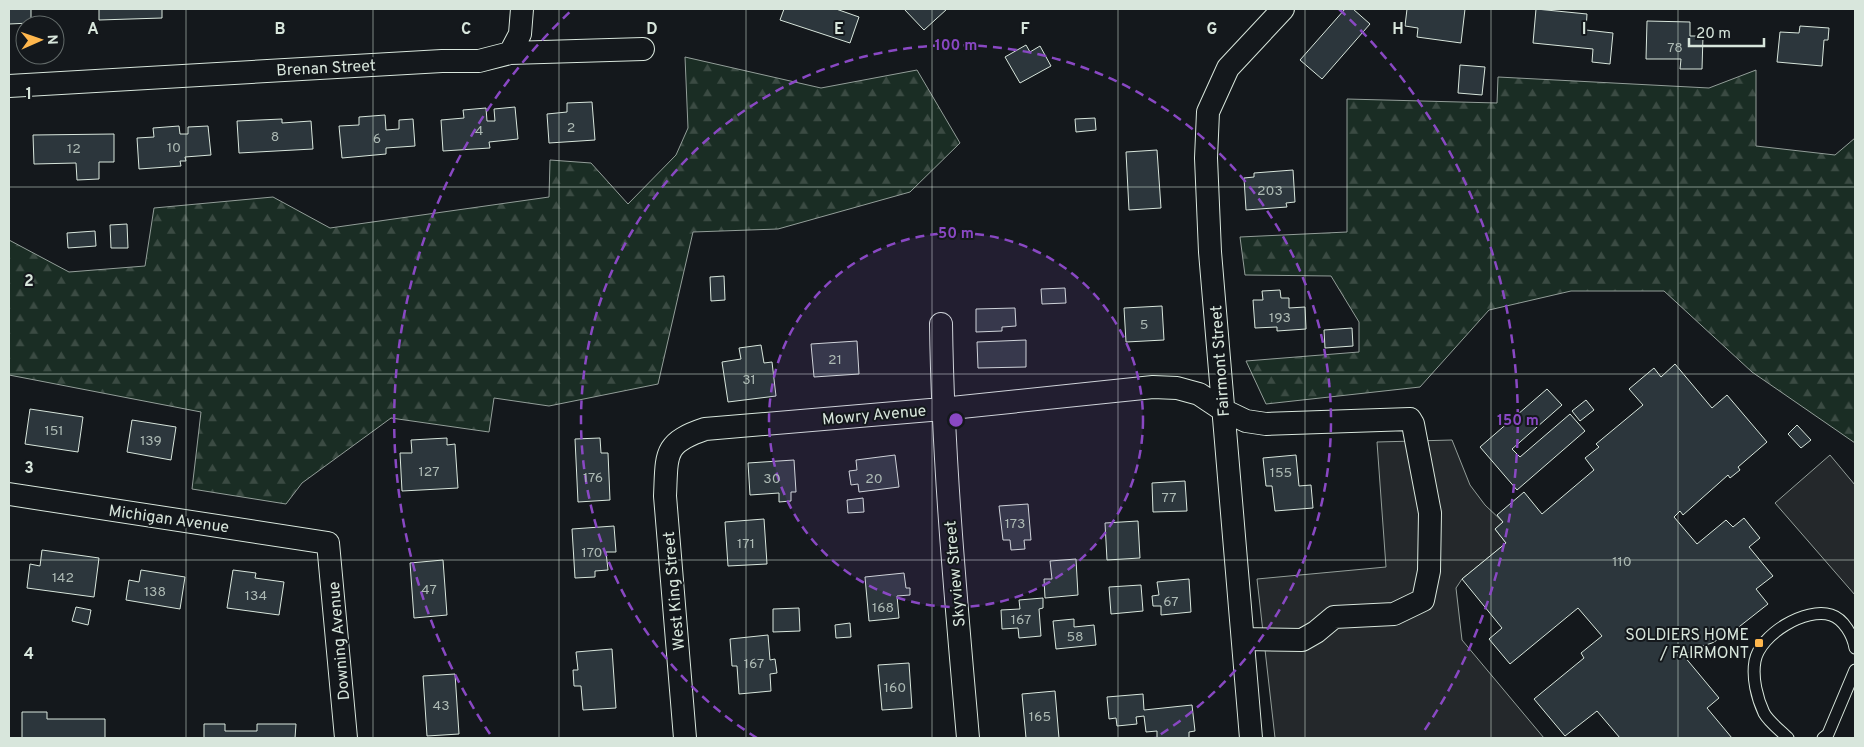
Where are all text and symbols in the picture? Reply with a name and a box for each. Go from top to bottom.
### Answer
north arrow [15,15,65,65]
scale bar [1689,15,1764,47]
text: A [87,20,99,40]
text: B [274,20,286,40]
text: C [461,20,471,40]
text: D [646,20,658,40]
text: E [834,20,844,40]
text: F [1020,20,1030,40]
text: G [1207,20,1217,40]
text: H [1392,20,1404,40]
text: I [1582,20,1586,40]
text: 20 m [1696,25,1731,44]
text: N [43,34,60,45]
text: 100 m [935,37,977,56]
house number: 78 [1667,40,1683,57]
street label: Brenan Street [276,56,376,82]
text: 1 [26,85,32,105]
house number: 2 [567,120,575,137]
house number: 4 [475,123,483,140]
house number: 8 [271,129,279,146]
house number: 6 [373,131,381,148]
house number: 10 [167,140,181,157]
house number: 12 [67,141,81,158]
house number: 203 [1257,183,1283,200]
text: 50 m [938,225,974,244]
text: 2 [24,272,34,292]
street label: Fairmont Street [1207,304,1235,417]
house number: 193 [1269,310,1291,327]
house number: 5 [1140,317,1148,334]
house number: 21 [828,352,842,369]
house number: 31 [742,372,756,389]
street label: Mowry Avenue [821,401,927,431]
centre of rings [947,411,965,429]
text: 150 m [1497,412,1539,431]
house number: 151 [44,423,64,440]
house number: 139 [140,433,162,450]
text: 3 [24,459,34,479]
house number: 127 [419,464,439,481]
house number: 155 [1270,465,1292,482]
house number: 176 [583,470,603,487]
house number: 30 [763,471,781,488]
house number: 20 [865,471,883,488]
house number: 77 [1161,490,1177,507]
street label: Michigan Avenue [107,502,230,538]
house number: 173 [1005,516,1025,533]
street label: Skyview Street [941,520,971,628]
street label: West King Street [660,530,690,651]
house number: 171 [737,536,755,553]
house number: 170 [581,545,603,562]
house number: 110 [1612,554,1632,571]
house number: 142 [52,570,74,587]
street label: Downing Avenue [325,581,355,701]
house number: 47 [421,582,437,599]
house number: 138 [144,584,166,601]
house number: 134 [245,588,267,605]
house number: 67 [1163,594,1179,611]
house number: 168 [872,600,894,617]
house number: 167 [1011,612,1031,629]
place label: SOLDIERS HOME / FAIRMONT [1625,626,1749,664]
house number: 58 [1066,629,1084,646]
marker: SOLDIERS HOME / FAIRMONT [1753,637,1765,649]
text: 4 [24,645,34,665]
house number: 167 [744,656,764,673]
house number: 160 [884,680,906,697]
house number: 43 [432,698,450,715]
house number: 165 [1029,709,1051,726]

